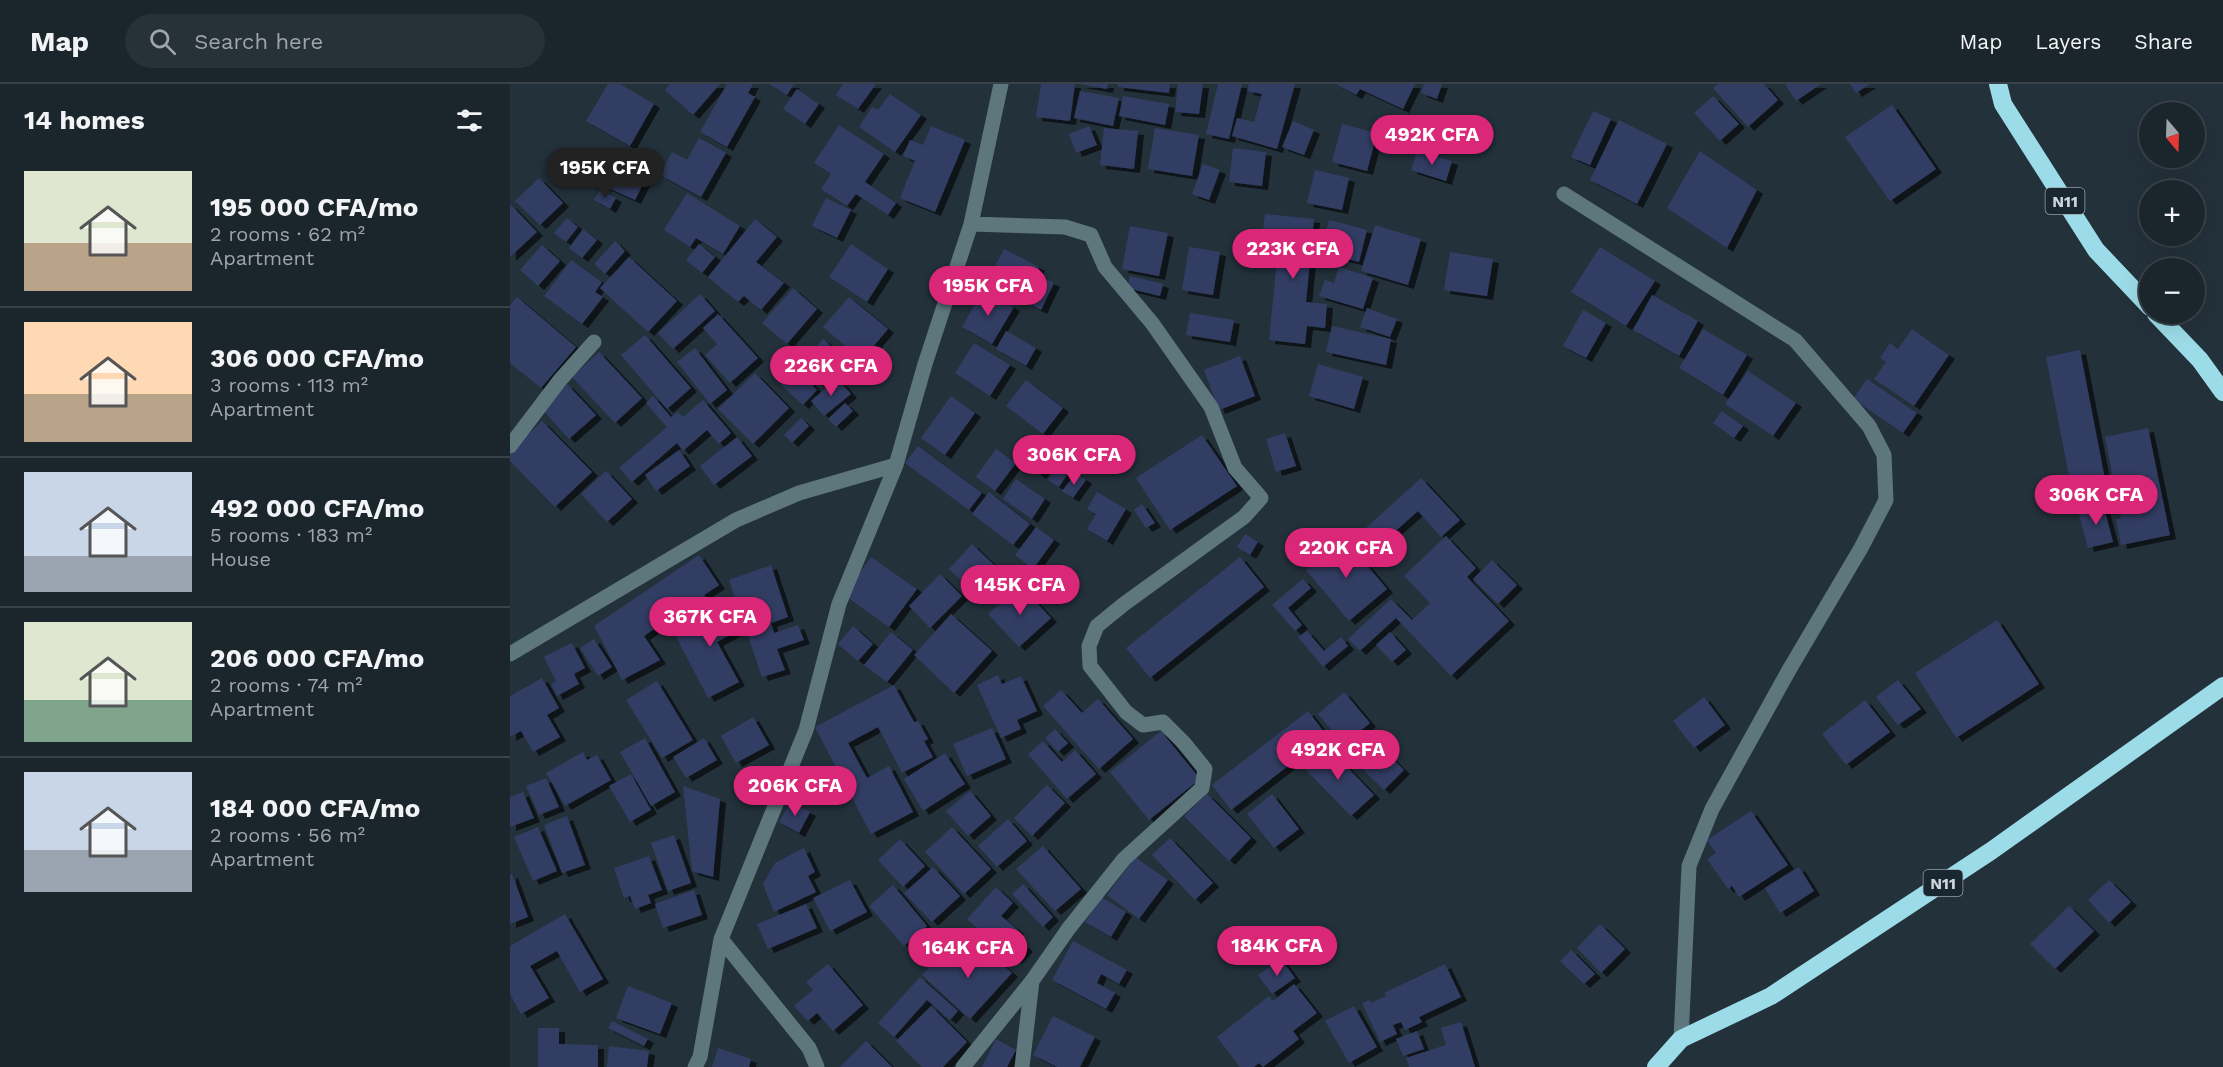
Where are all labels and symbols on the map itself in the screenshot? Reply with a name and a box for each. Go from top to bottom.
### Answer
north arrow [2139,102,2205,168]
pin: 492K CFA [1370,115,1494,166]
pin: 195K CFA [543,148,667,199]
road number: N11 [2046,188,2084,214]
pin: 223K CFA [1231,229,1355,280]
pin: 195K CFA [926,266,1050,317]
pin: 226K CFA [769,346,893,397]
pin: 306K CFA [1012,435,1136,486]
pin: 306K CFA [2034,475,2158,526]
pin: 220K CFA [1284,528,1408,579]
pin: 145K CFA [958,565,1082,616]
pin: 367K CFA [648,597,772,648]
pin: 492K CFA [1276,730,1400,781]
pin: 206K CFA [733,766,857,817]
road number: N11 [1924,870,1962,896]
pin: 184K CFA [1215,926,1339,977]
pin: 164K CFA [906,928,1030,979]

